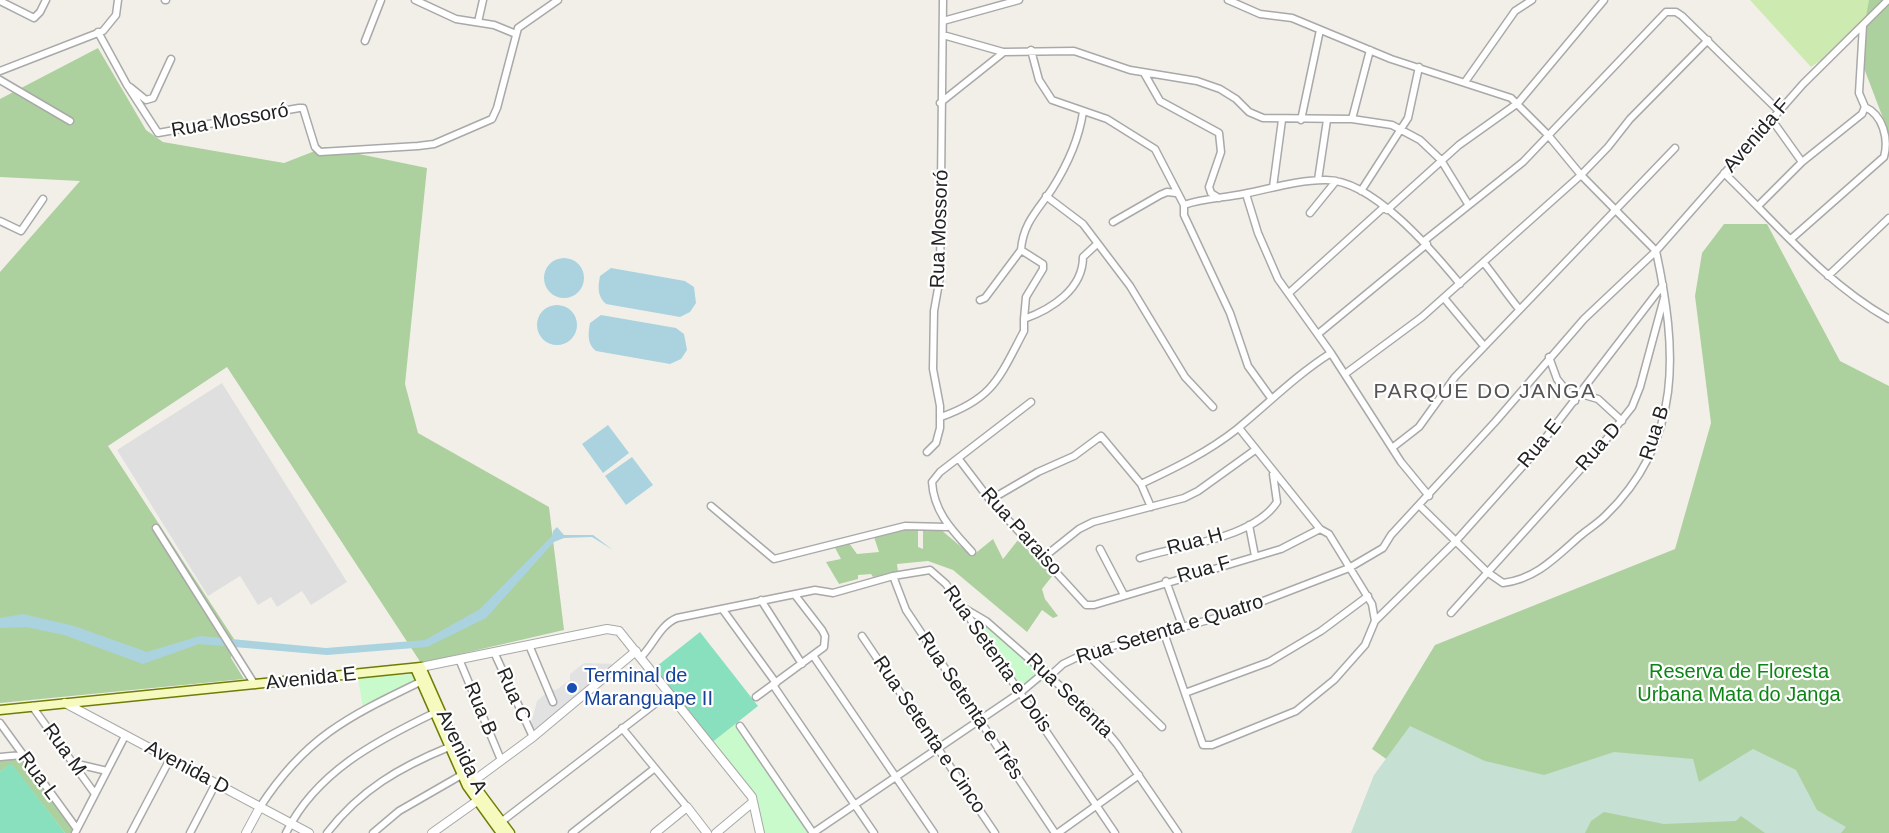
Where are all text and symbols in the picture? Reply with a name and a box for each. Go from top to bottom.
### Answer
street label: Avenida F [1719,94,1795,178]
street label: Rua Mossoró [169,99,291,143]
street label: Rua Mossoró [926,169,954,289]
district label: PARQUE DO JANGA [1374,379,1596,405]
street label: Rua B [1635,403,1675,463]
street label: Rua E [1513,415,1567,473]
street label: Rua D [1571,418,1627,476]
street label: Rua Paraiso [975,483,1067,581]
street label: Rua H [1165,523,1225,561]
street label: Rua F [1175,551,1233,589]
street label: Rua Setenta e Dois [937,581,1057,737]
street label: Rua Setenta e Quatro [1073,590,1267,670]
street label: Rua Setenta e Três [912,628,1028,784]
street label: Rua Setenta [1021,649,1117,743]
street label: Rua Setenta e Cinco [867,652,991,818]
park label: Reserva de Floresta Urbana Mata do Janga [1637,660,1841,707]
street label: Avenida E [265,662,357,696]
street label: Rua C [491,664,535,726]
place label: Terminal de Maranguape II [584,664,713,711]
street label: Rua B [458,679,502,739]
marker: Terminal de Maranguape II [565,681,579,695]
street label: Avenida A [430,706,492,798]
street label: Rua M [37,719,91,781]
street label: Avenida D [141,736,233,800]
street label: Rua L [12,747,64,805]

